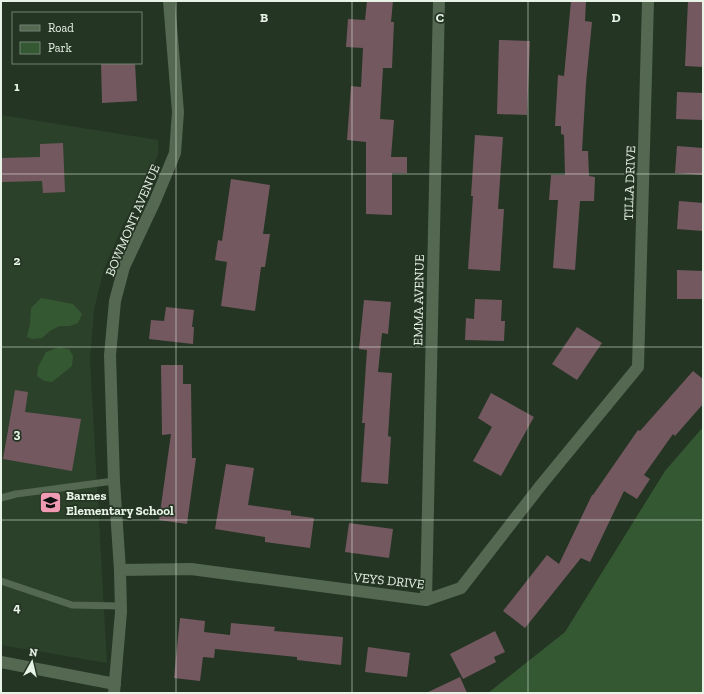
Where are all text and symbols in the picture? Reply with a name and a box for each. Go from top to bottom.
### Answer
text: B [260,10,268,25]
text: C [436,10,444,25]
text: D [611,10,621,25]
legend [12,12,142,64]
text: Road [48,21,74,35]
text: Park [48,41,73,55]
text: 1 [14,79,20,94]
street label: TILLA DRIVE [621,145,638,221]
street label: BOWMONT AVENUE [102,162,163,278]
text: 2 [14,253,21,268]
street label: EMMA AVENUE [410,254,427,346]
text: 3 [14,426,21,441]
place label: Barnes Elementary School [66,488,174,518]
school or university icon: Barnes Elementary School [37,489,63,515]
street label: VEYS DRIVE [352,569,425,592]
text: 4 [13,600,21,615]
north arrow [12,642,52,682]
text: N [28,646,39,660]

